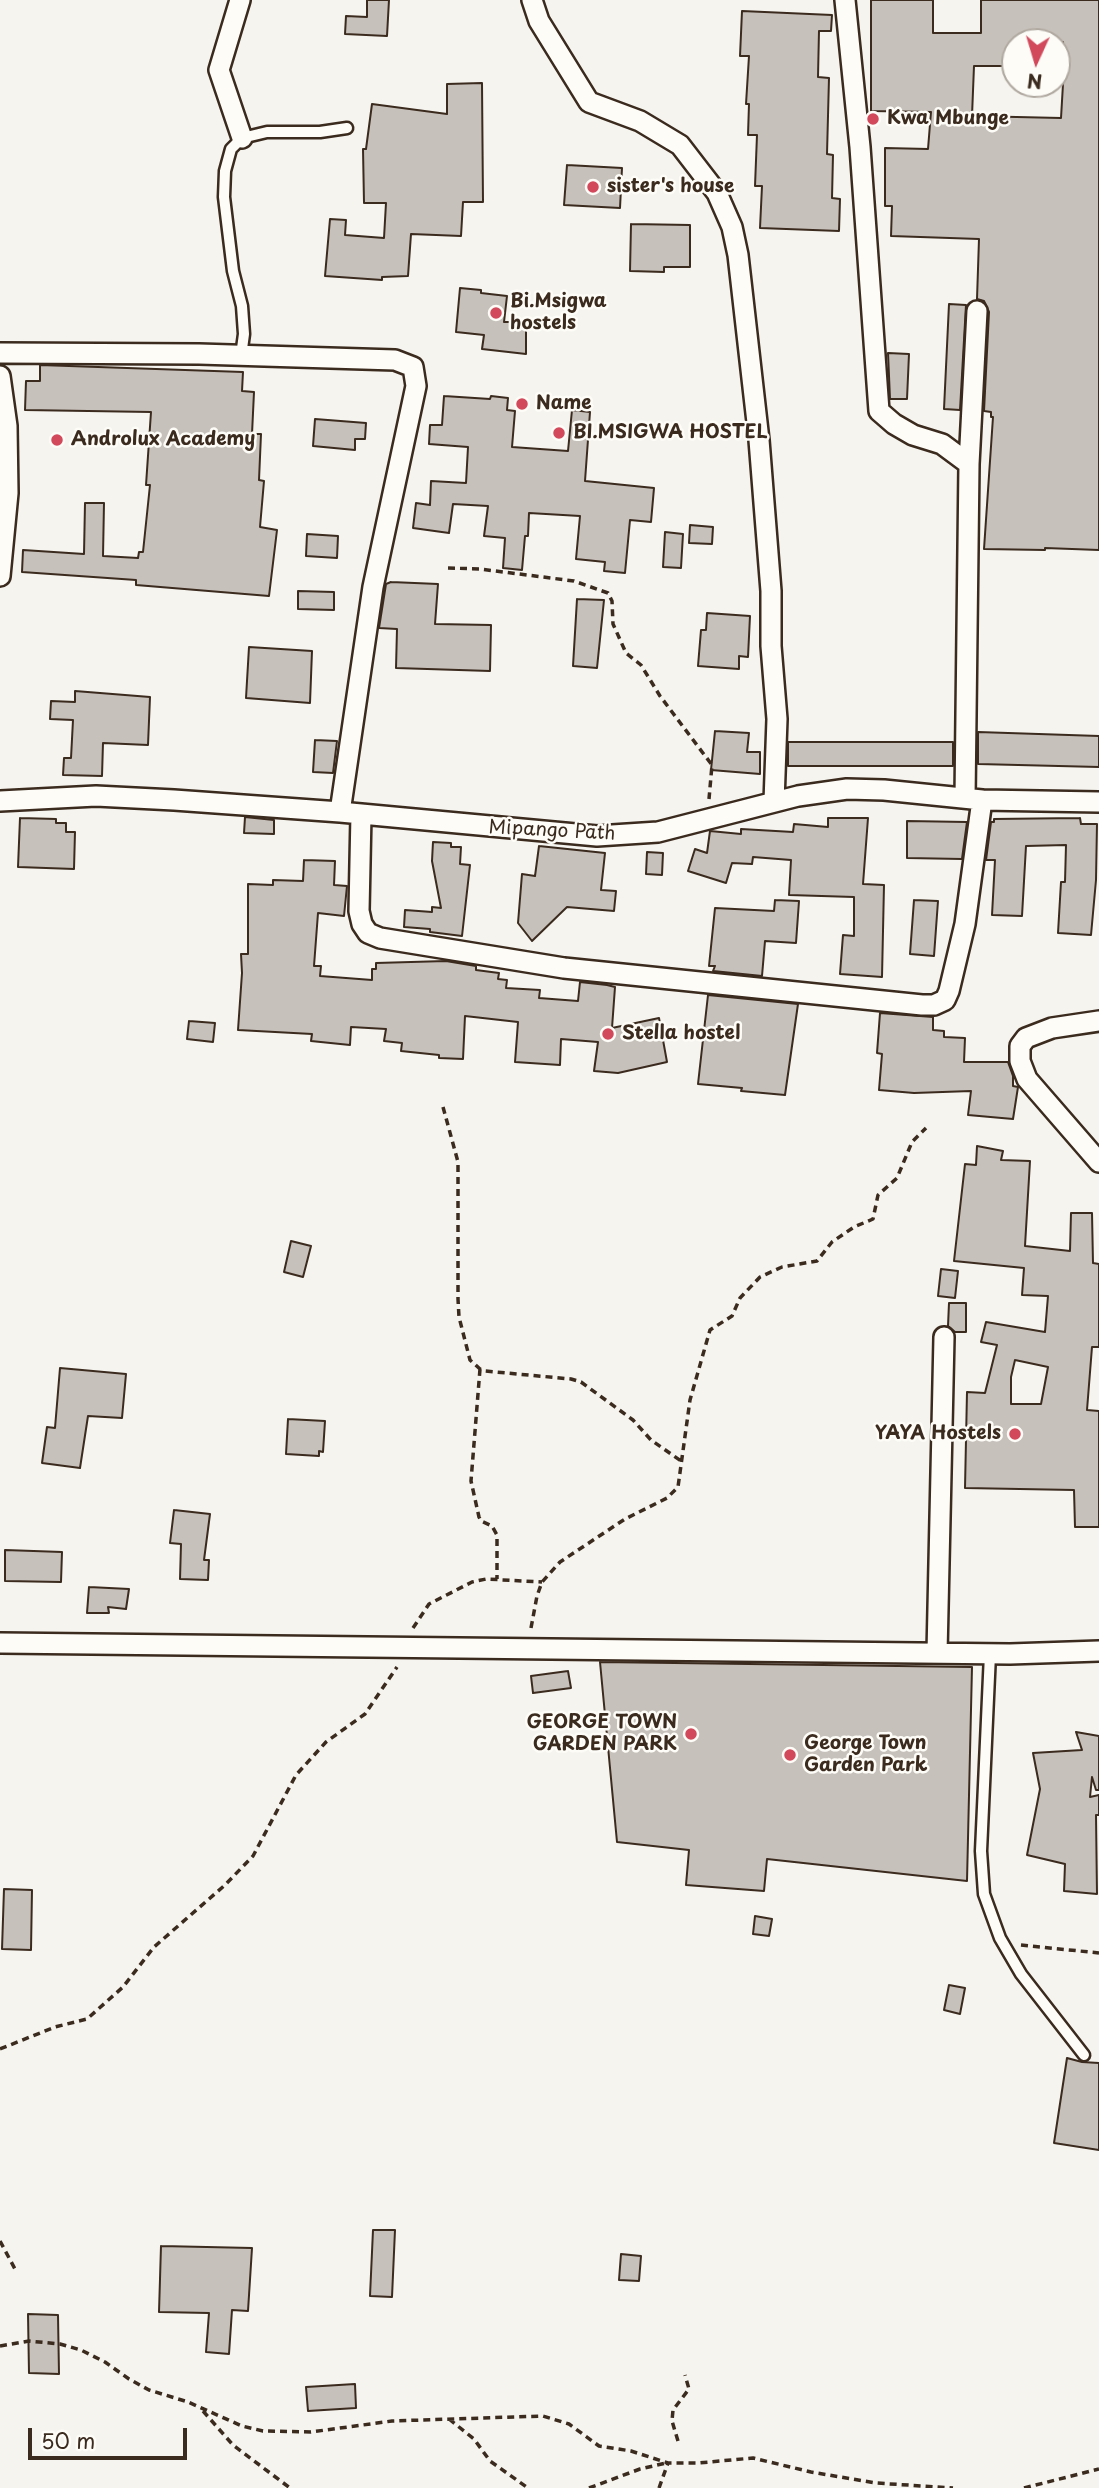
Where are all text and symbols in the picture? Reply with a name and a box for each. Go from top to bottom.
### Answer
north arrow [1001,28,1071,98]
text: N [1026,67,1043,96]
place label: Kwa Mbunge [887,108,1009,130]
marker: Kwa Mbunge [865,111,881,127]
place label: sister's house [607,176,734,198]
marker: sister's house [585,179,601,195]
place label: Bi.Msigwa hostels [510,291,607,335]
marker: Bi.Msigwa hostels [488,305,504,321]
place label: Name [536,393,592,415]
marker: Name [514,396,530,412]
place label: BI.MSIGWA HOSTEL [573,422,768,444]
marker: BI.MSIGWA HOSTEL [551,425,567,441]
place label: Androlux Academy [71,429,255,451]
marker: Androlux Academy [49,432,65,448]
street label: Mipango Path [488,816,616,846]
place label: Stella hostel [622,1023,740,1045]
marker: Stella hostel [600,1026,616,1042]
place label: YAYA Hostels [875,1423,1001,1445]
marker: YAYA Hostels [1007,1426,1023,1442]
place label: GEORGE TOWN GARDEN PARK [527,1712,677,1756]
marker: GEORGE TOWN GARDEN PARK [683,1726,699,1742]
place label: George Town Garden Park [804,1733,927,1777]
marker: George Town Garden Park [782,1747,798,1763]
scale bar [32,2414,191,2458]
text: 50 m [41,2424,95,2456]

